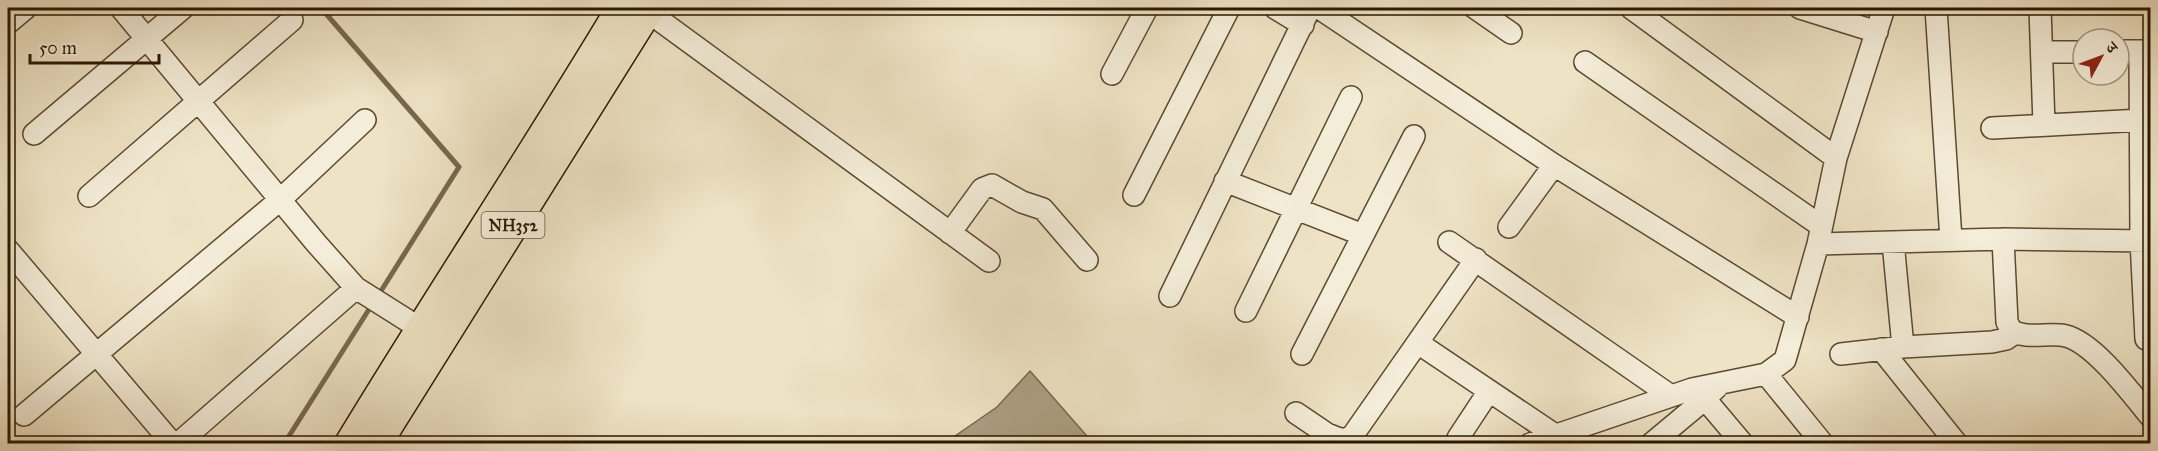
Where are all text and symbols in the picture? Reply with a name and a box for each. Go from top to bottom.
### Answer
scale bar [30,27,159,65]
north arrow [2071,27,2131,87]
text: 50 m [39,37,77,59]
text: उ [2101,37,2123,58]
road number: NH352 [482,212,544,238]

